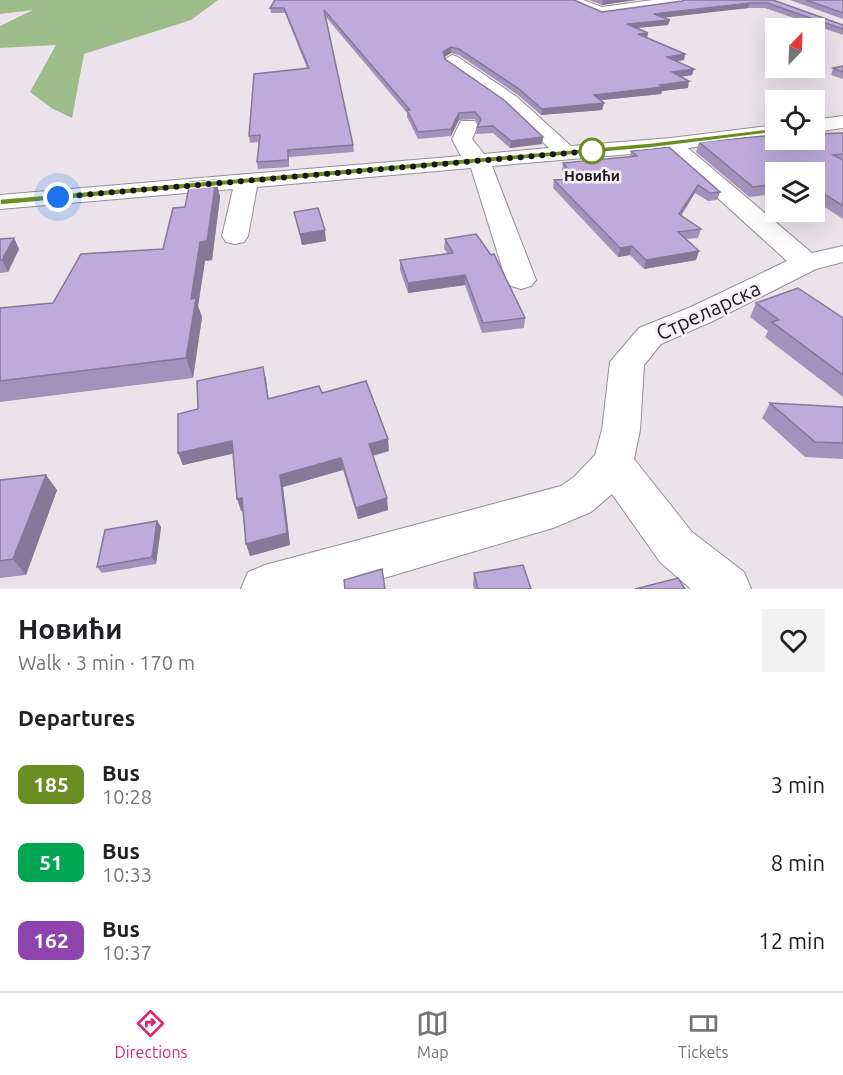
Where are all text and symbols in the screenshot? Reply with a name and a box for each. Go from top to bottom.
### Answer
north arrow [765,18,825,78]
map controls [765,18,825,222]
button: locate [765,90,825,150]
marker: Новићи [579,138,605,164]
button: layers [765,162,825,222]
place label: Новићи [564,167,620,184]
your location [43,182,73,212]
street label: Стреларска [652,275,764,345]
button: heart [762,609,825,672]
text: Новићи [18,613,122,644]
text: Walk · 3 min · 170 m [18,651,195,674]
text: Departures [18,705,135,730]
text: Bus [102,760,140,785]
text: 185 [33,772,69,796]
text: 3 min [771,772,825,797]
text: 10:28 [102,785,152,808]
text: Bus [102,838,140,863]
text: 51 [39,850,63,874]
text: 8 min [771,850,825,875]
text: 10:33 [102,863,152,886]
text: Bus [102,916,140,941]
text: 162 [33,928,69,952]
text: 12 min [758,928,825,953]
text: 10:37 [102,941,152,964]
tab: Directions [114,1007,188,1061]
tab: Map [416,1007,449,1061]
tab: Tickets [678,1007,729,1061]

